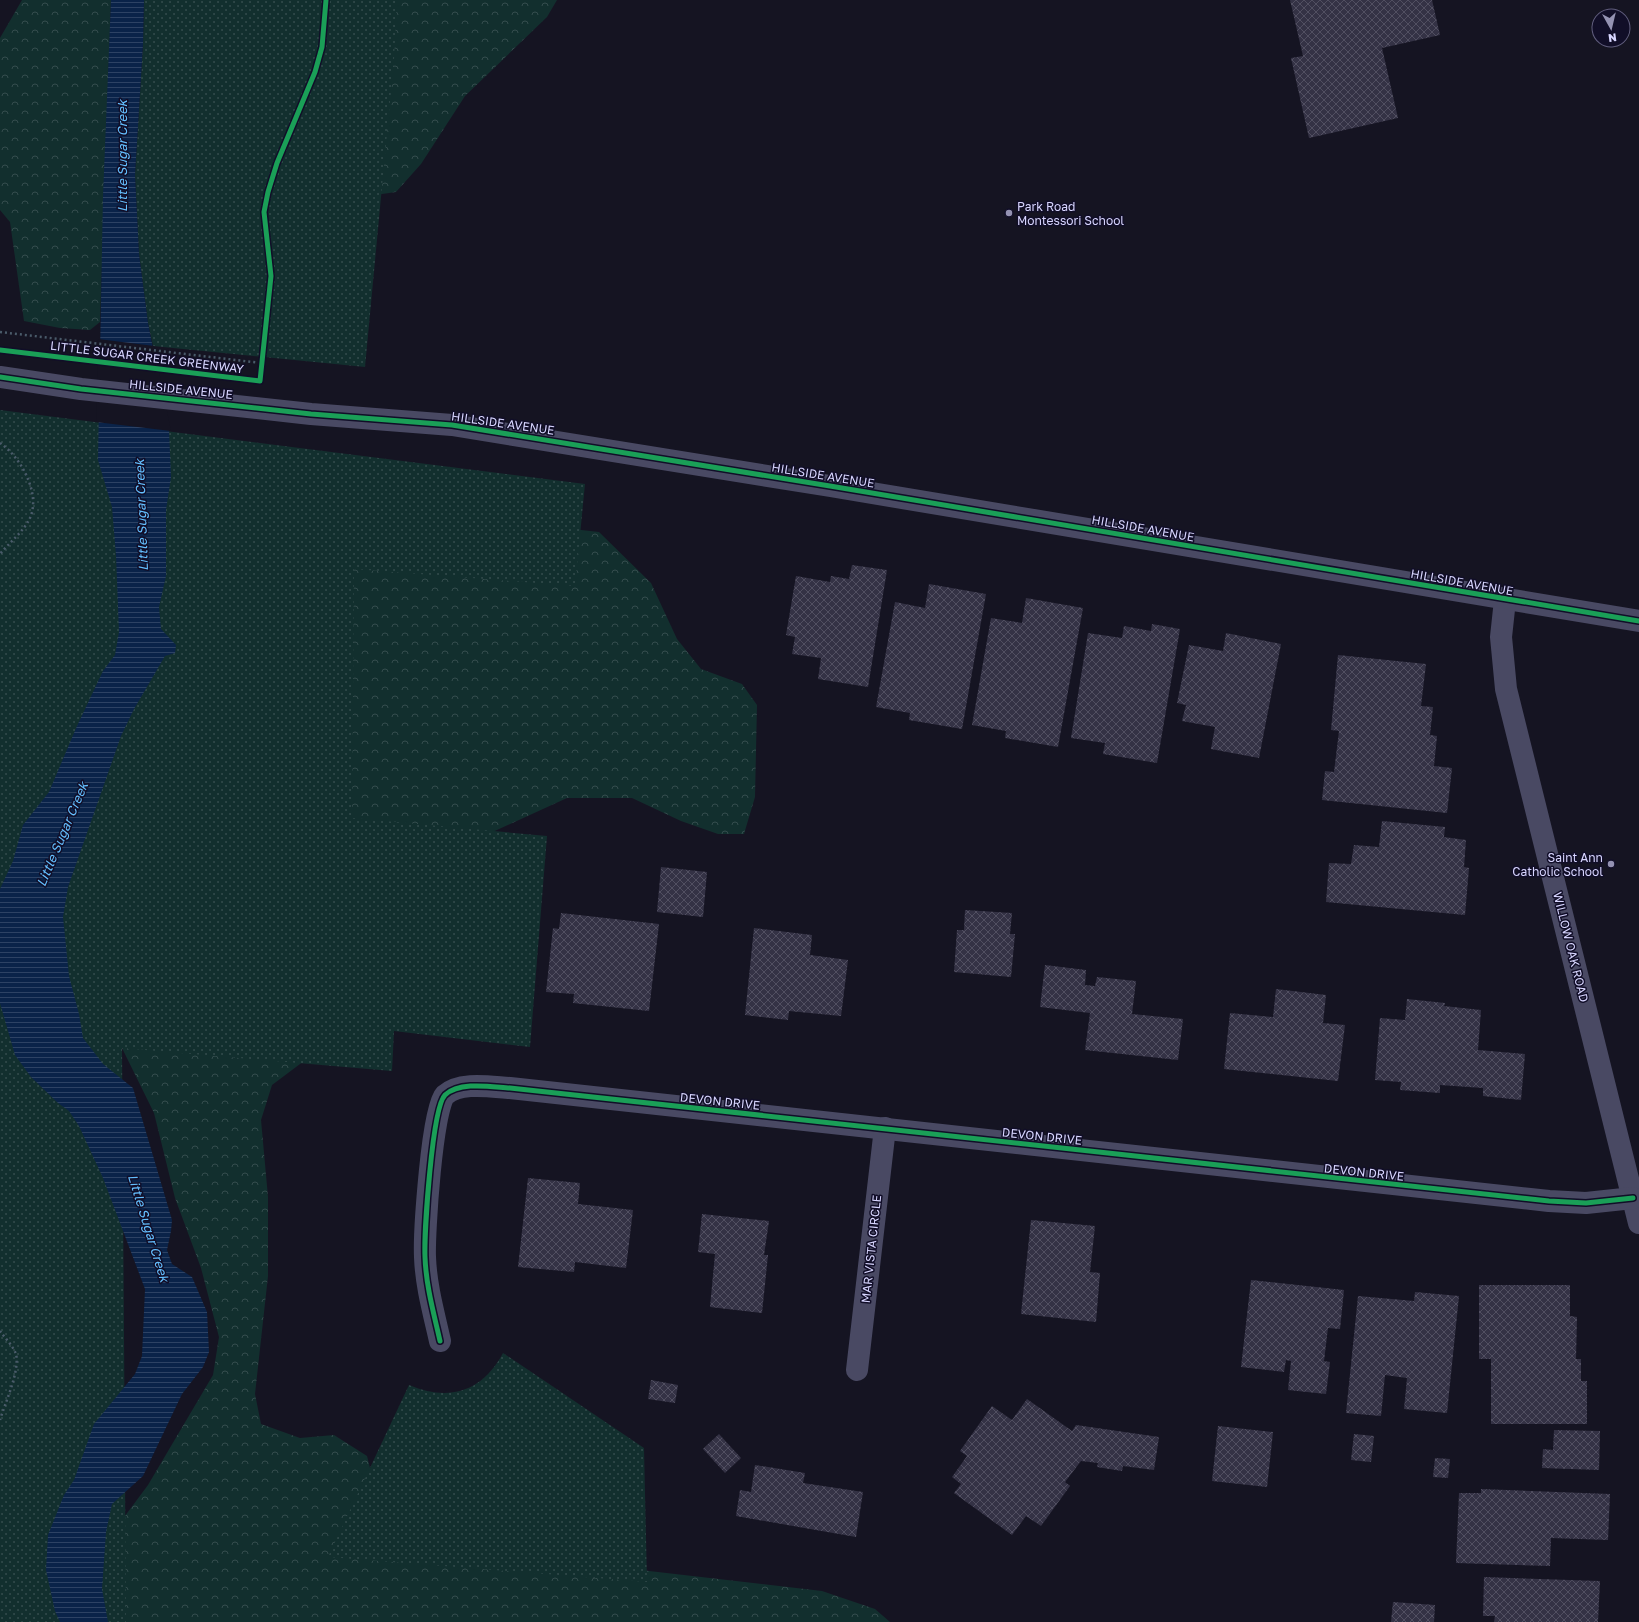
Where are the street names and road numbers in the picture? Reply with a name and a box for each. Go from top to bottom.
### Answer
street label: LITTLE SUGAR CREEK GREENWAY [49,338,245,376]
street label: HILLSIDE AVENUE [128,376,234,402]
street label: HILLSIDE AVENUE [450,408,556,438]
street label: HILLSIDE AVENUE [770,459,876,491]
street label: HILLSIDE AVENUE [1090,512,1196,544]
street label: HILLSIDE AVENUE [1409,566,1515,598]
street label: WILLOW OAK ROAD [1550,890,1592,1004]
street label: DEVON DRIVE [679,1089,761,1113]
street label: DEVON DRIVE [1001,1124,1083,1148]
street label: DEVON DRIVE [1323,1160,1405,1184]
street label: MAR VISTA CIRCLE [858,1194,884,1304]

